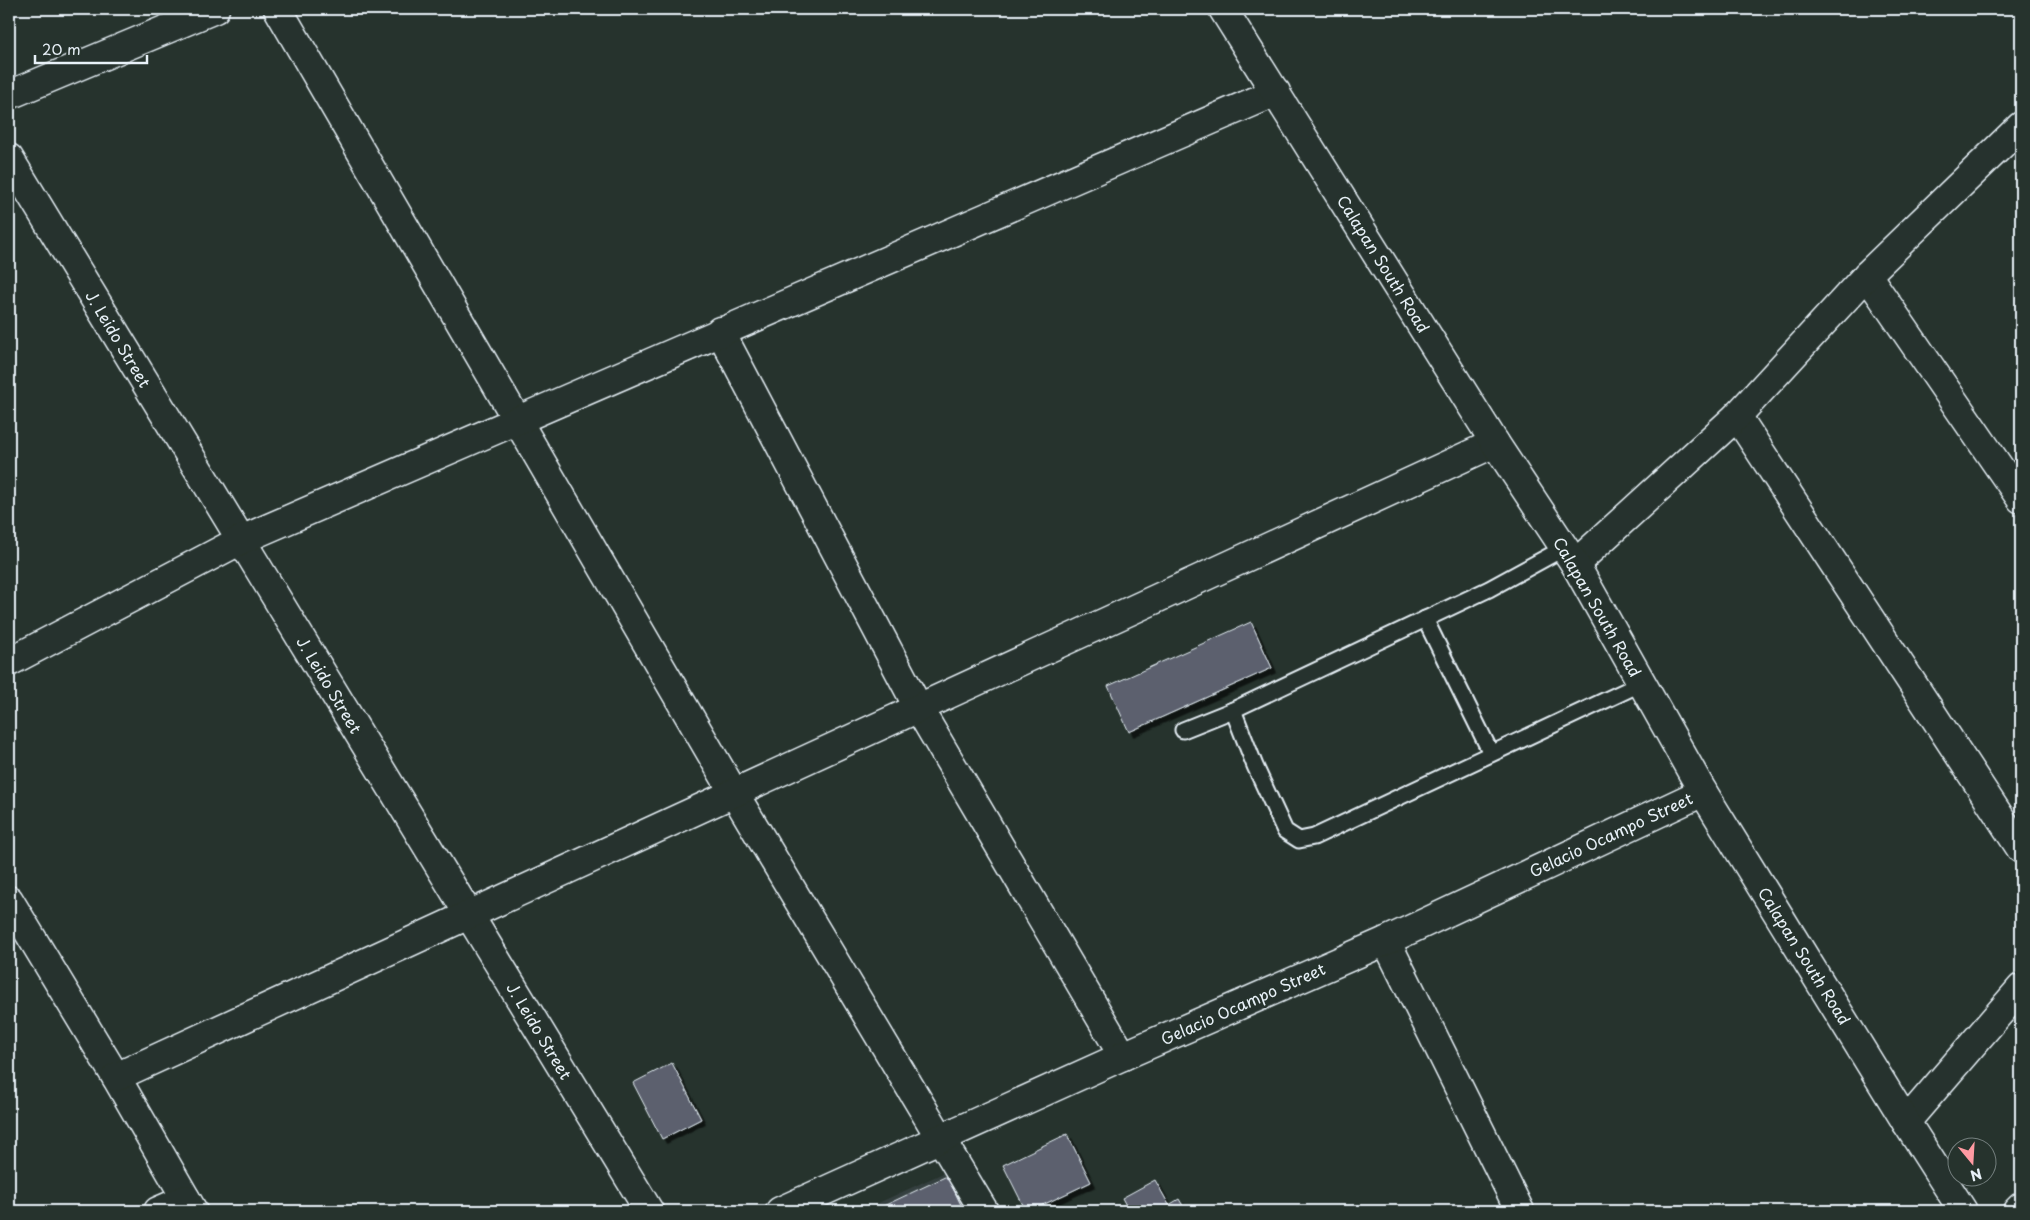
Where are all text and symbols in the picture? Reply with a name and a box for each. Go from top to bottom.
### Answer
scale bar [35,32,148,64]
text: 20 m [42,37,81,60]
street label: Calapan South Road [1332,190,1436,337]
street label: J. Leido Street [80,285,158,392]
street label: Calapan South Road [1548,532,1648,681]
street label: J. Leido Street [291,631,369,738]
street label: Gelacio Ocampo Street [1525,785,1697,883]
street label: Calapan South Road [1753,882,1857,1029]
street label: Gelacio Ocampo Street [1156,956,1329,1050]
street label: J. Leido Street [501,977,579,1084]
north arrow [1948,1138,1998,1188]
text: N [1968,1163,1985,1187]

